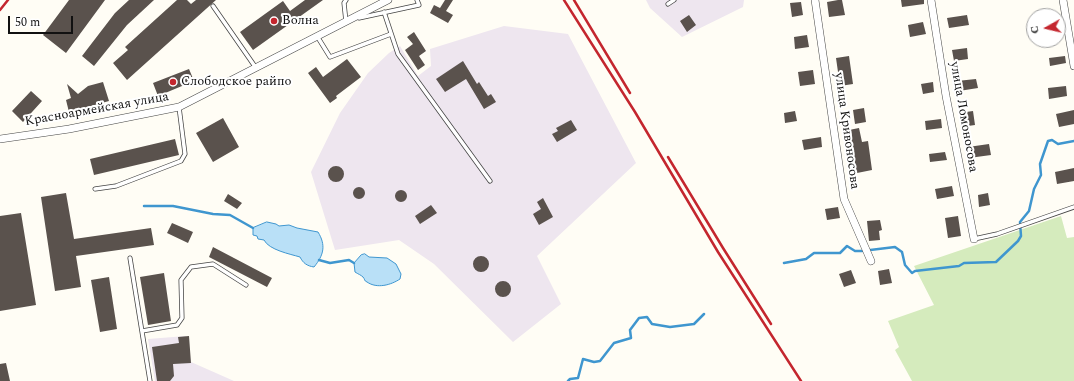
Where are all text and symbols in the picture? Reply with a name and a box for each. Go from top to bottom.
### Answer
scale bar [10,8,75,34]
north arrow [1026,8,1066,48]
text: 50 m [15,13,40,32]
place label: Волна [282,13,319,29]
marker: Волна [269,16,279,26]
text: С [1026,25,1044,35]
street label: улица Ломоносова [946,60,980,174]
street label: улица Кривоносова [830,72,862,190]
place label: Слободское райпо [181,74,292,90]
marker: Слободское райпо [168,77,178,87]
street label: Красноармейская улица [24,90,170,130]

